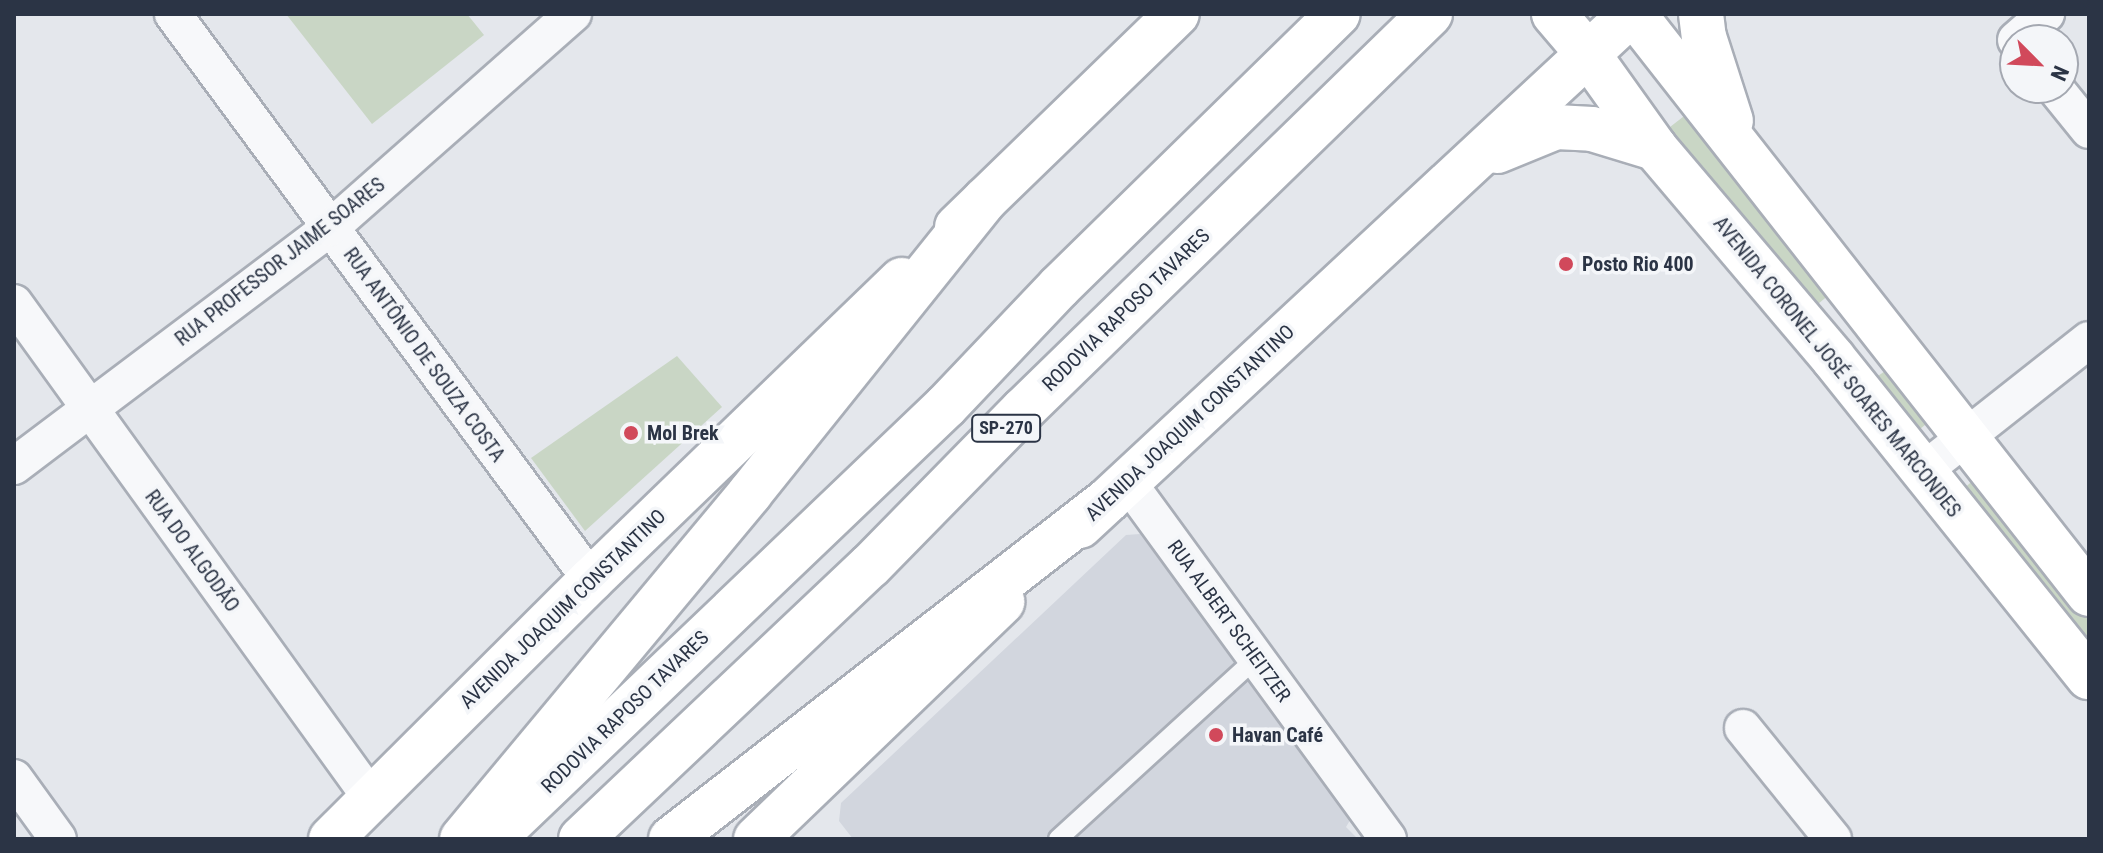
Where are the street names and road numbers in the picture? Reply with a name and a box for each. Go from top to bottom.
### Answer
street label: RUA PROFESSOR JAIME SOARES [170,173,390,351]
street label: AVENIDA CORONEL JOSÉ SOARES MARCONDES [1708,212,1966,522]
street label: RODOVIA RAPOSO TAVARES [1037,224,1215,396]
street label: RUA ANTÔNIO DE SOUZA COSTA [338,243,510,467]
street label: AVENIDA JOAQUIM CONSTANTINO [1081,320,1299,526]
road number: SP-270 [970,414,1042,442]
street label: RUA DO ALGODÃO [140,485,244,617]
street label: AVENIDA JOAQUIM CONSTANTINO [455,504,671,714]
street label: RUA ALBERT SCHEITZER [1162,535,1296,707]
street label: RODOVIA RAPOSO TAVARES [536,626,714,798]

